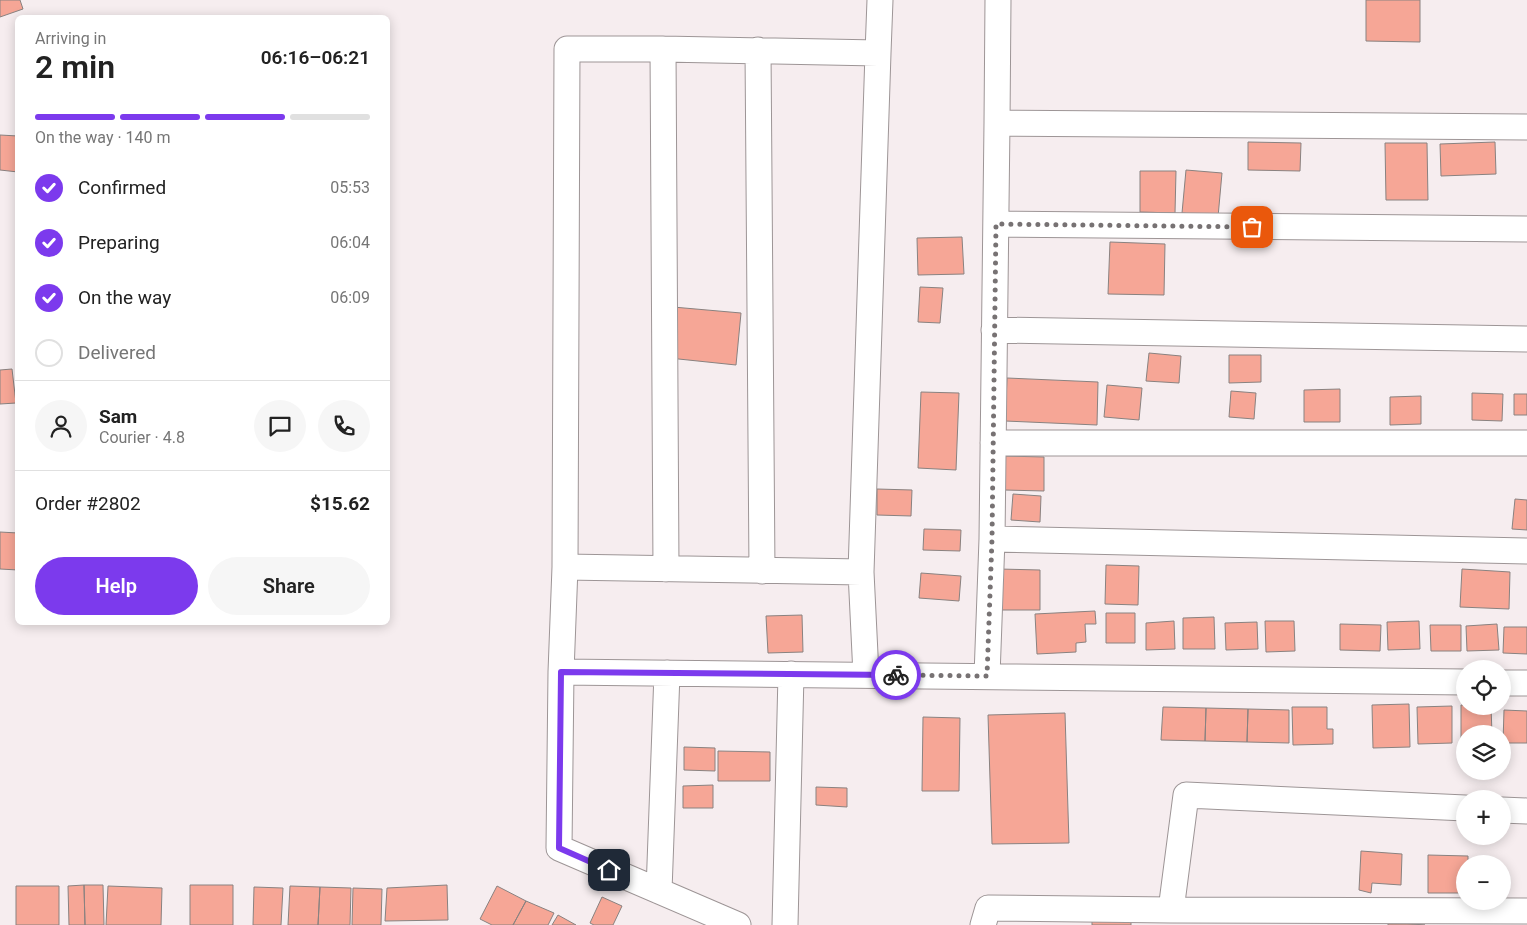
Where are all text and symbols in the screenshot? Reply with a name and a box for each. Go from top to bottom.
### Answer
text: Arriving in [35,29,106,48]
text: 06:16–06:21 [261,46,370,69]
text: 2 min [35,48,115,86]
text: On the way · 140 m [35,128,171,147]
icon: check [35,174,63,202]
text: Confirmed [78,176,166,199]
text: 05:53 [330,178,370,197]
pin [1231,206,1273,248]
icon: bag [1238,213,1266,241]
icon: check [35,229,63,257]
text: Preparing [78,231,160,254]
text: 06:04 [330,233,370,252]
icon: check [35,284,63,312]
text: On the way [78,286,171,309]
text: 06:09 [330,288,370,307]
text: Delivered [78,341,156,364]
button: person [35,400,87,452]
button: chat [254,400,306,452]
button: phone [318,400,370,452]
text: Sam [99,405,137,428]
text: Courier · 4.8 [99,428,185,447]
text: Order #2802 [35,492,141,515]
text: $15.62 [310,492,370,515]
button: Help [35,557,198,615]
button: Share [208,557,370,615]
courier [871,650,921,700]
map controls [1456,660,1511,910]
button: locate [1456,660,1511,715]
icon: bike [882,661,910,689]
button: layers [1456,725,1511,780]
button: + [1456,790,1511,845]
pin [588,849,630,891]
button: − [1456,855,1511,910]
icon: home [595,856,623,884]

